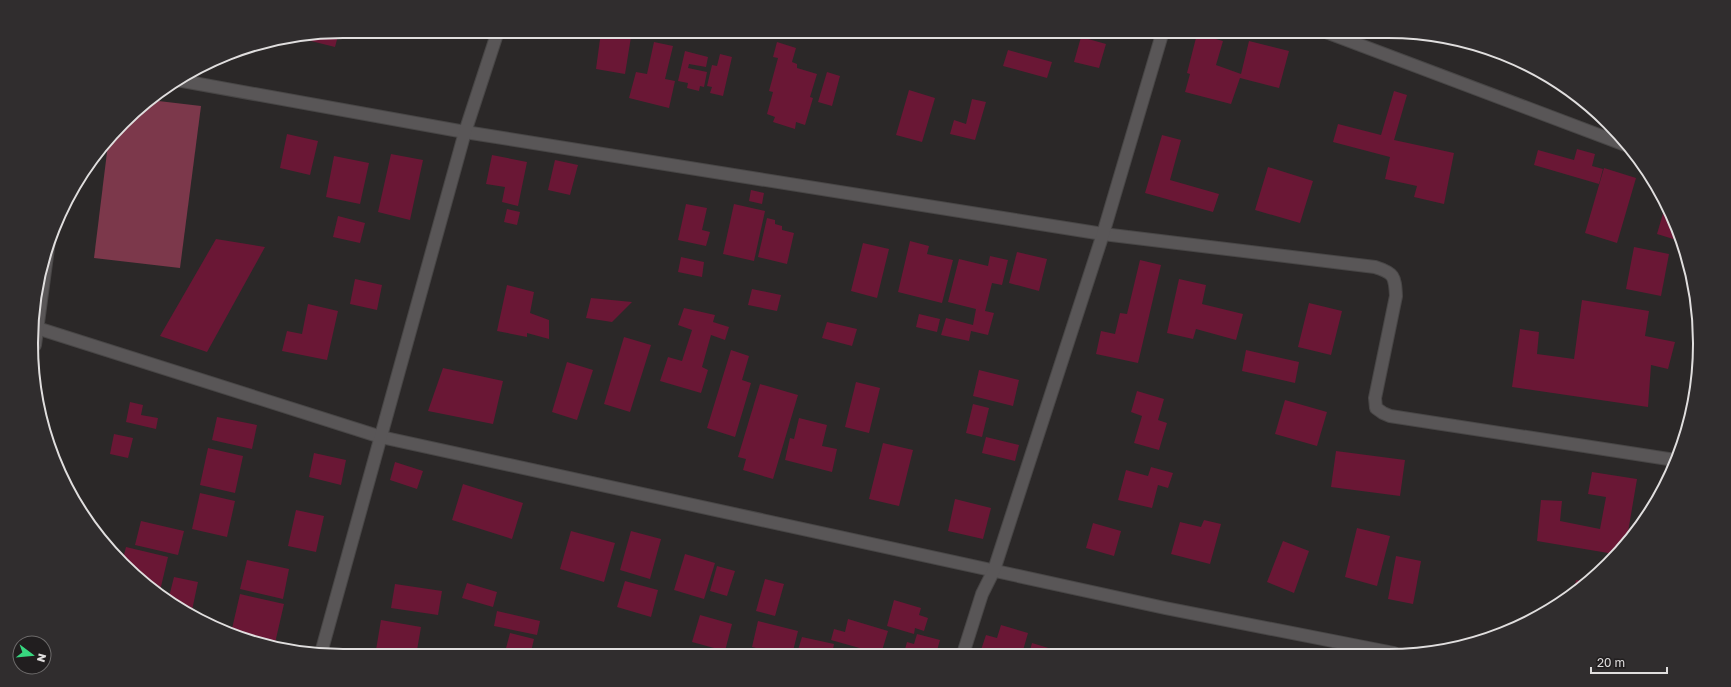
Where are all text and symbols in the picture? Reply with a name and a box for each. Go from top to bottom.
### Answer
north arrow [12,635,52,675]
scale bar [1591,649,1667,675]
text: N [35,652,49,664]
text: 20 m [1597,655,1625,670]

